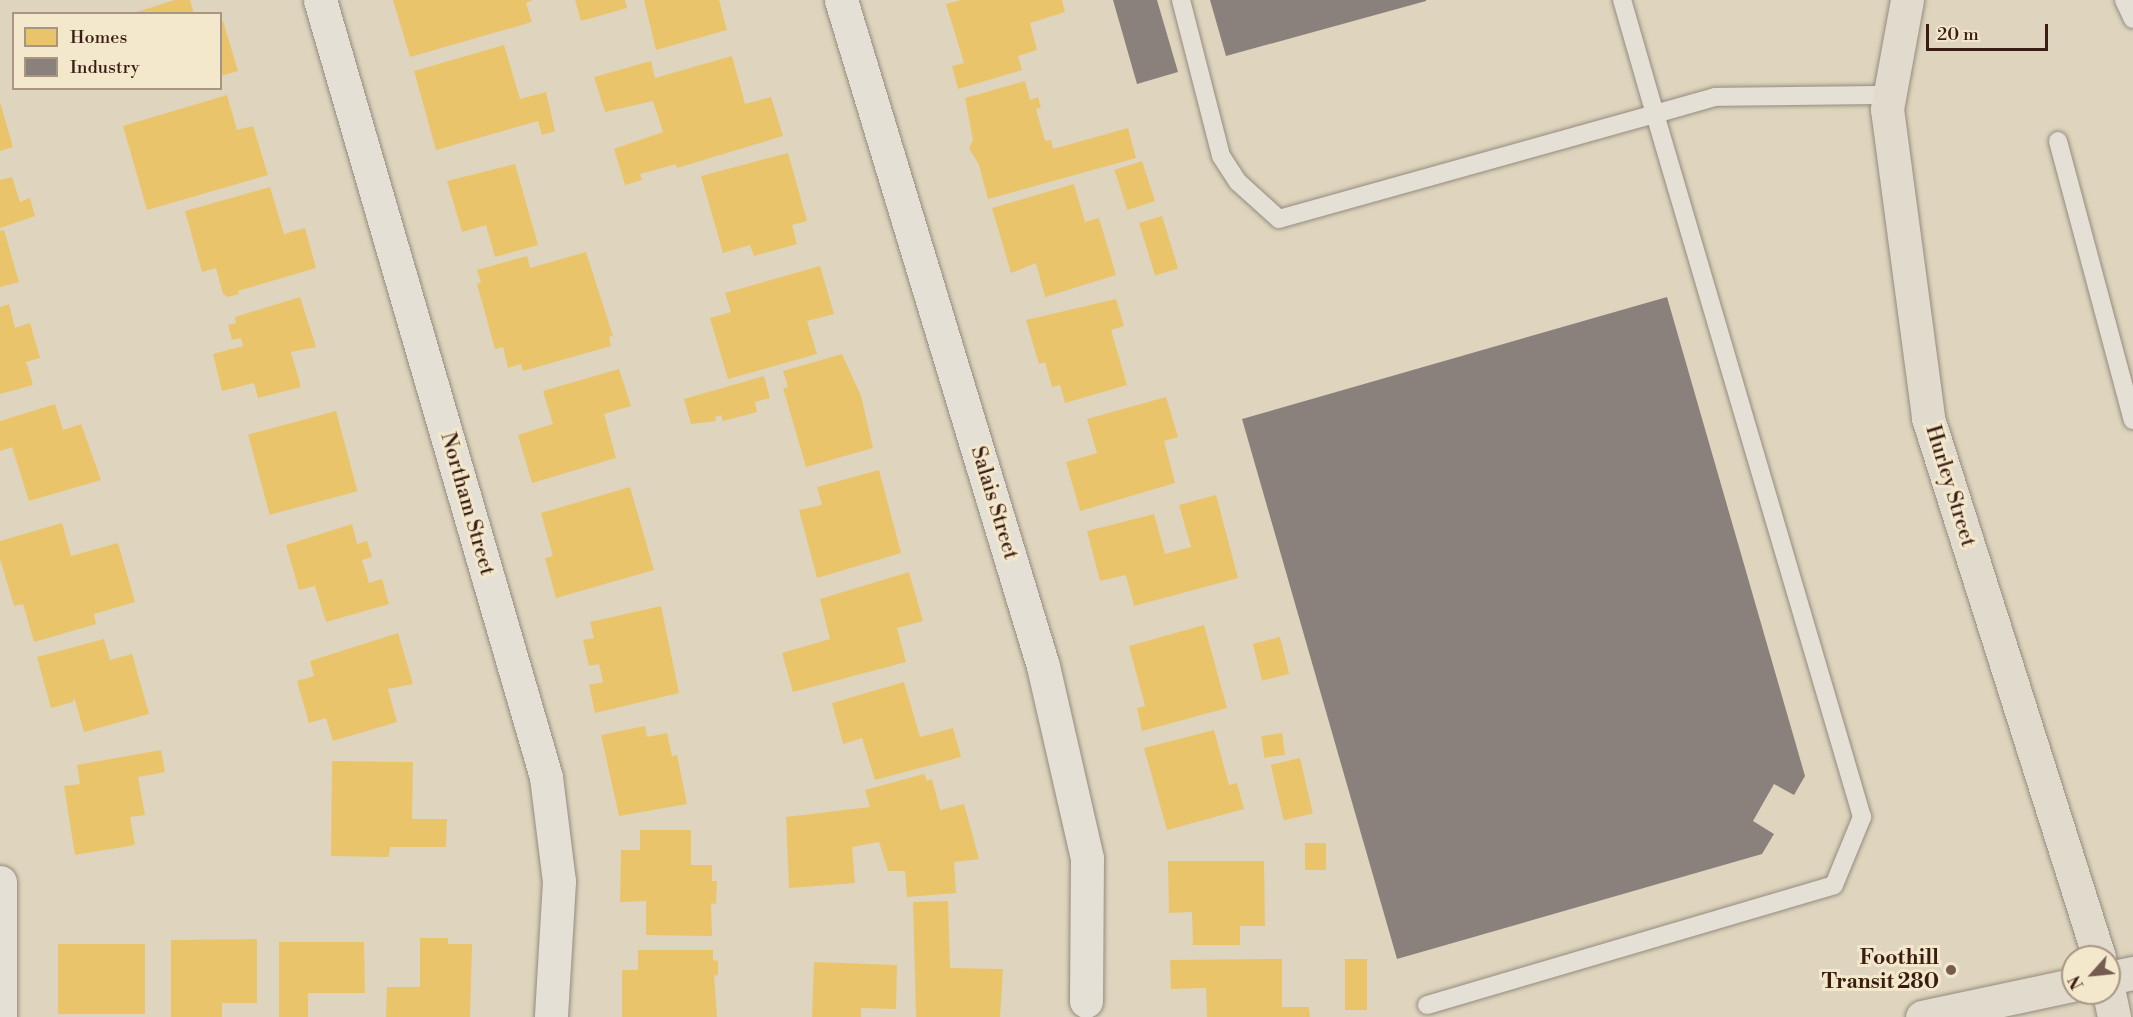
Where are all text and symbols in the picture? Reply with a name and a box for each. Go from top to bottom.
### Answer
legend [12,12,222,90]
scale bar [1929,12,2050,50]
text: 20 m [1937,23,1979,46]
text: Homes [70,26,127,49]
text: Industry [70,56,140,79]
street label: Hurley Street [1920,422,1980,550]
street label: Northam Street [435,430,499,578]
street label: Salais Street [965,443,1023,563]
place label: Foothill Transit 280 [1822,945,1939,995]
north arrow [2061,945,2121,1005]
marker: Foothill Transit 280 [1944,963,1958,977]
text: N [2065,972,2089,992]

